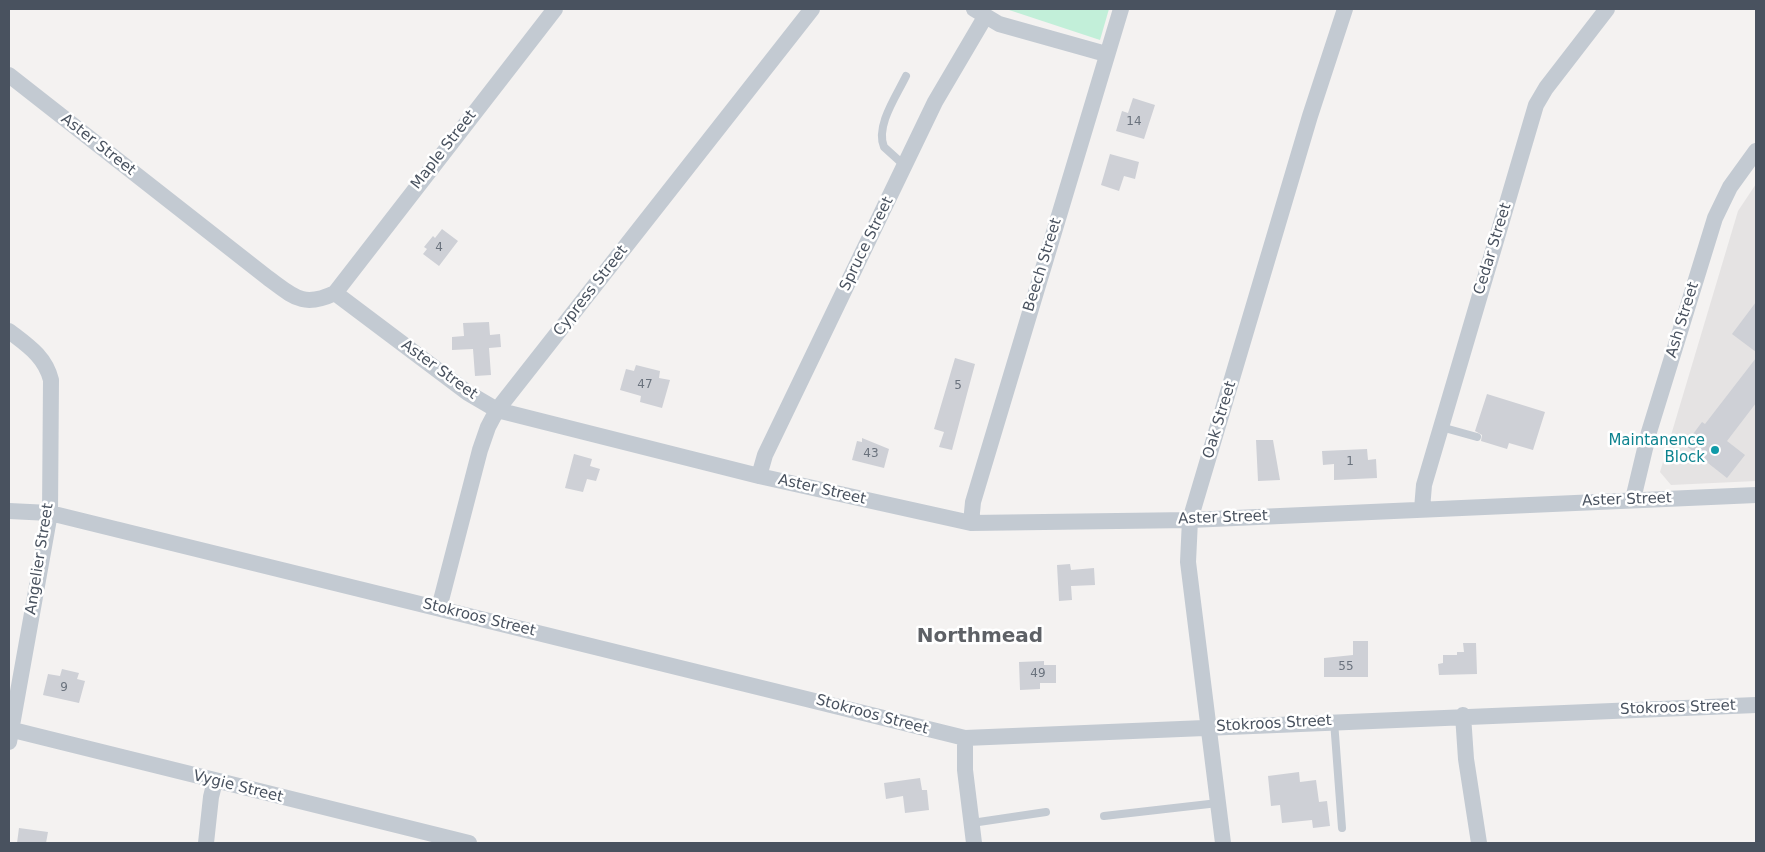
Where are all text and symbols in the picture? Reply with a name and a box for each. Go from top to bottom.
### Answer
street label: Maple Street [408,107,480,193]
street label: Aster Street [57,110,139,180]
house number: 14 [1126,115,1142,129]
street label: Spruce Street [836,194,898,294]
street label: Cedar Street [1471,201,1515,297]
street label: Beech Street [1020,216,1066,314]
house number: 4 [435,241,443,255]
street label: Cypress Street [550,242,632,340]
street label: Ash Street [1663,280,1703,360]
street label: Aster Street [397,336,481,404]
house number: 47 [637,378,653,392]
house number: 5 [954,379,962,393]
street label: Oak Street [1200,379,1240,461]
place label: Maintanence Block [1608,432,1705,467]
marker: Maintanence Block [1709,444,1721,456]
house number: 43 [863,447,879,461]
house number: 1 [1346,455,1354,469]
street label: Aster Street [776,471,868,509]
street label: Aster Street [1582,489,1672,511]
street label: Angelier Street [22,502,58,616]
street label: Aster Street [1178,507,1268,529]
street label: Stokroos Street [421,595,537,641]
district label: Northmead [917,625,1043,649]
house number: 55 [1338,660,1354,674]
house number: 49 [1030,667,1046,681]
house number: 9 [60,681,68,695]
street label: Stokroos Street [814,691,930,739]
street label: Stokroos Street [1620,697,1736,719]
street label: Stokroos Street [1216,712,1332,736]
street label: Vygie Street [191,767,285,807]

